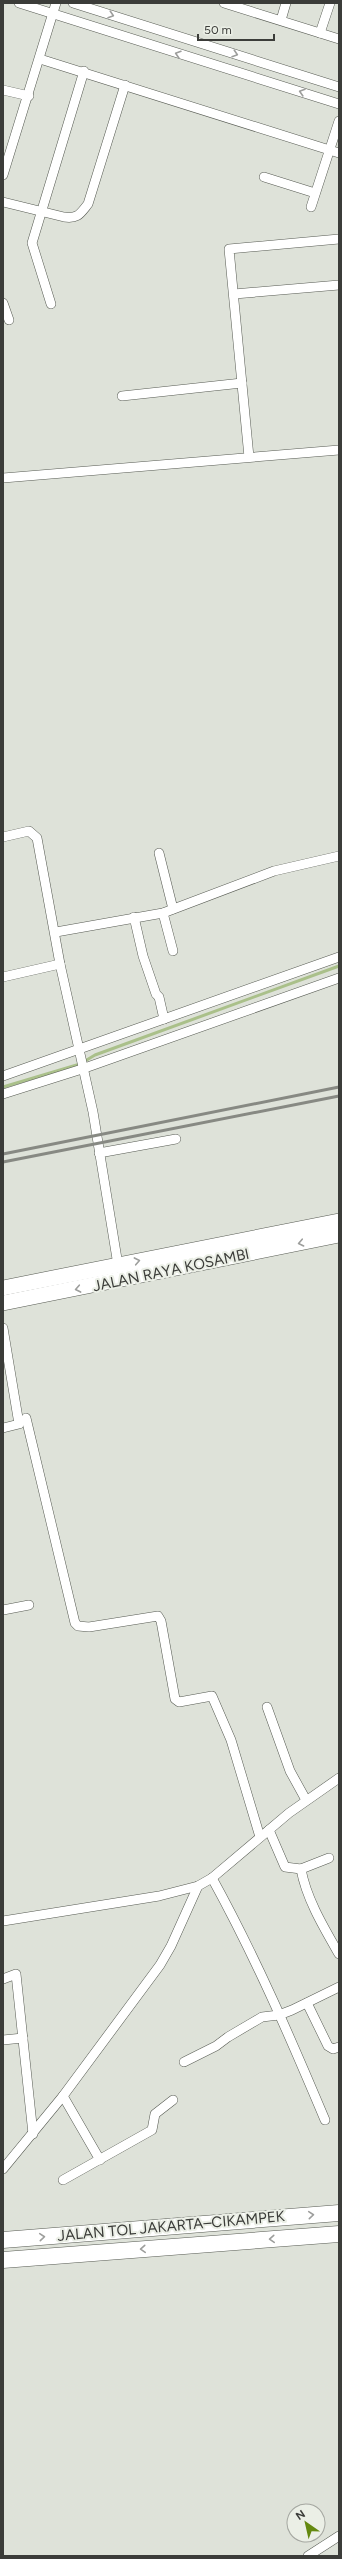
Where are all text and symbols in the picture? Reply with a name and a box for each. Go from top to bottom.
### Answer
one-way arrow [107,10,114,19]
scale bar [198,16,274,42]
text: 50 m [204,23,232,37]
one-way arrow [231,49,238,58]
one-way arrow [174,50,181,59]
one-way arrow [298,88,305,97]
one-way arrow [298,1238,304,1246]
street label: JALAN RAYA KOSAMBI [91,1245,251,1295]
one-way arrow [134,1257,140,1266]
one-way arrow [74,1284,81,1293]
street label: JALAN TOL JAKARTA–CIKAMPEK [56,2207,286,2245]
one-way arrow [308,2211,314,2220]
one-way arrow [39,2232,45,2241]
one-way arrow [269,2234,275,2243]
one-way arrow [140,2244,146,2253]
north arrow [286,2503,326,2543]
text: N [294,2507,308,2523]

